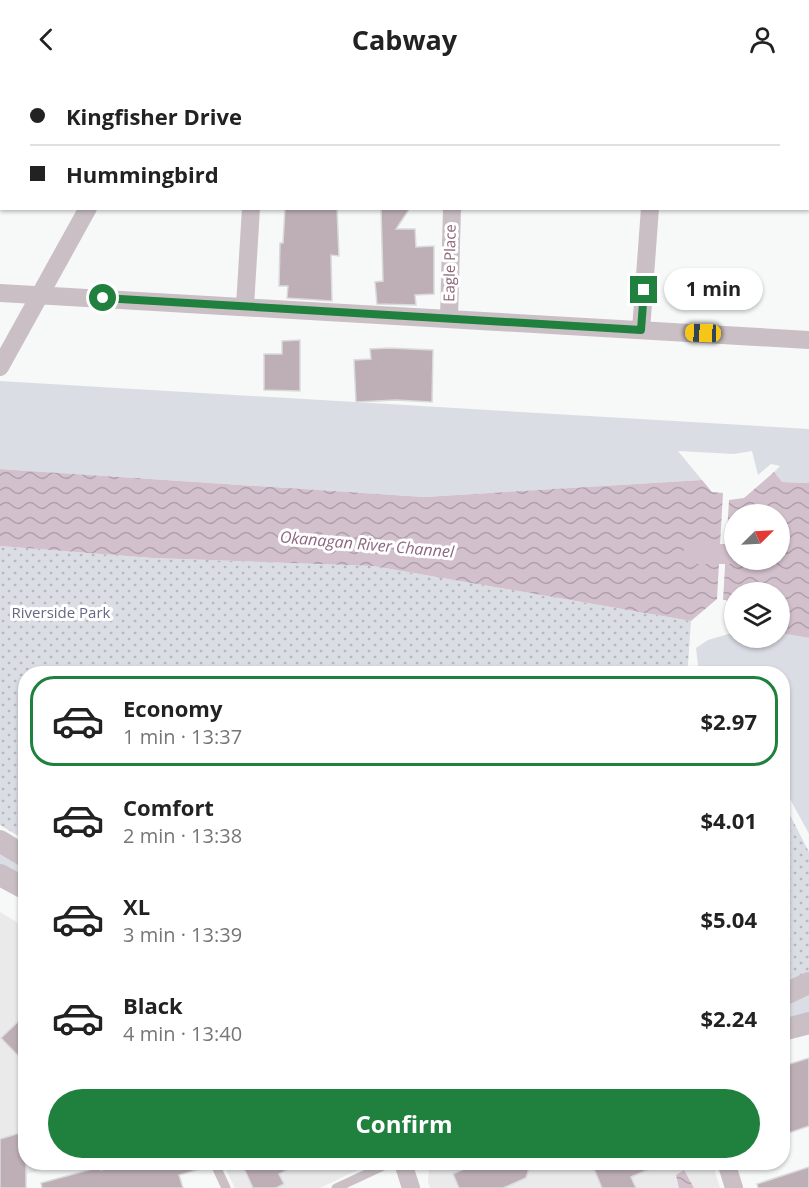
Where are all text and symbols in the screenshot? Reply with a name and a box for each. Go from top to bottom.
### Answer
text: Cabway [352,21,457,58]
icon: back [30,23,63,56]
icon: person [746,23,779,56]
text: Kingfisher Drive [66,101,242,131]
text: Hummingbird [66,159,219,189]
street label: Eagle Place [438,224,460,302]
callout: 1 min [665,269,764,311]
text: 1 min [686,275,741,302]
route end [630,276,657,303]
route start [89,284,116,311]
car [685,323,721,343]
north arrow [724,504,790,570]
map controls [724,504,790,648]
water label: Okanagan River Channel [279,525,456,563]
button: layers [724,582,790,648]
park label: Riverside Park [12,602,111,622]
text: Economy [123,693,222,723]
icon: car [51,694,105,748]
text: $2.97 [700,706,757,736]
text: 1 min · 13:37 [123,723,242,750]
text: Comfort [123,792,214,822]
icon: car [51,793,105,847]
text: $4.01 [700,805,757,835]
text: 2 min · 13:38 [123,822,242,849]
text: XL [123,891,150,921]
icon: car [51,892,105,946]
text: $5.04 [700,904,757,934]
text: 3 min · 13:39 [123,921,242,948]
text: Black [123,990,183,1020]
icon: car [51,991,105,1045]
text: $2.24 [700,1003,757,1033]
text: 4 min · 13:40 [123,1020,242,1047]
button: Confirm [48,1089,760,1158]

